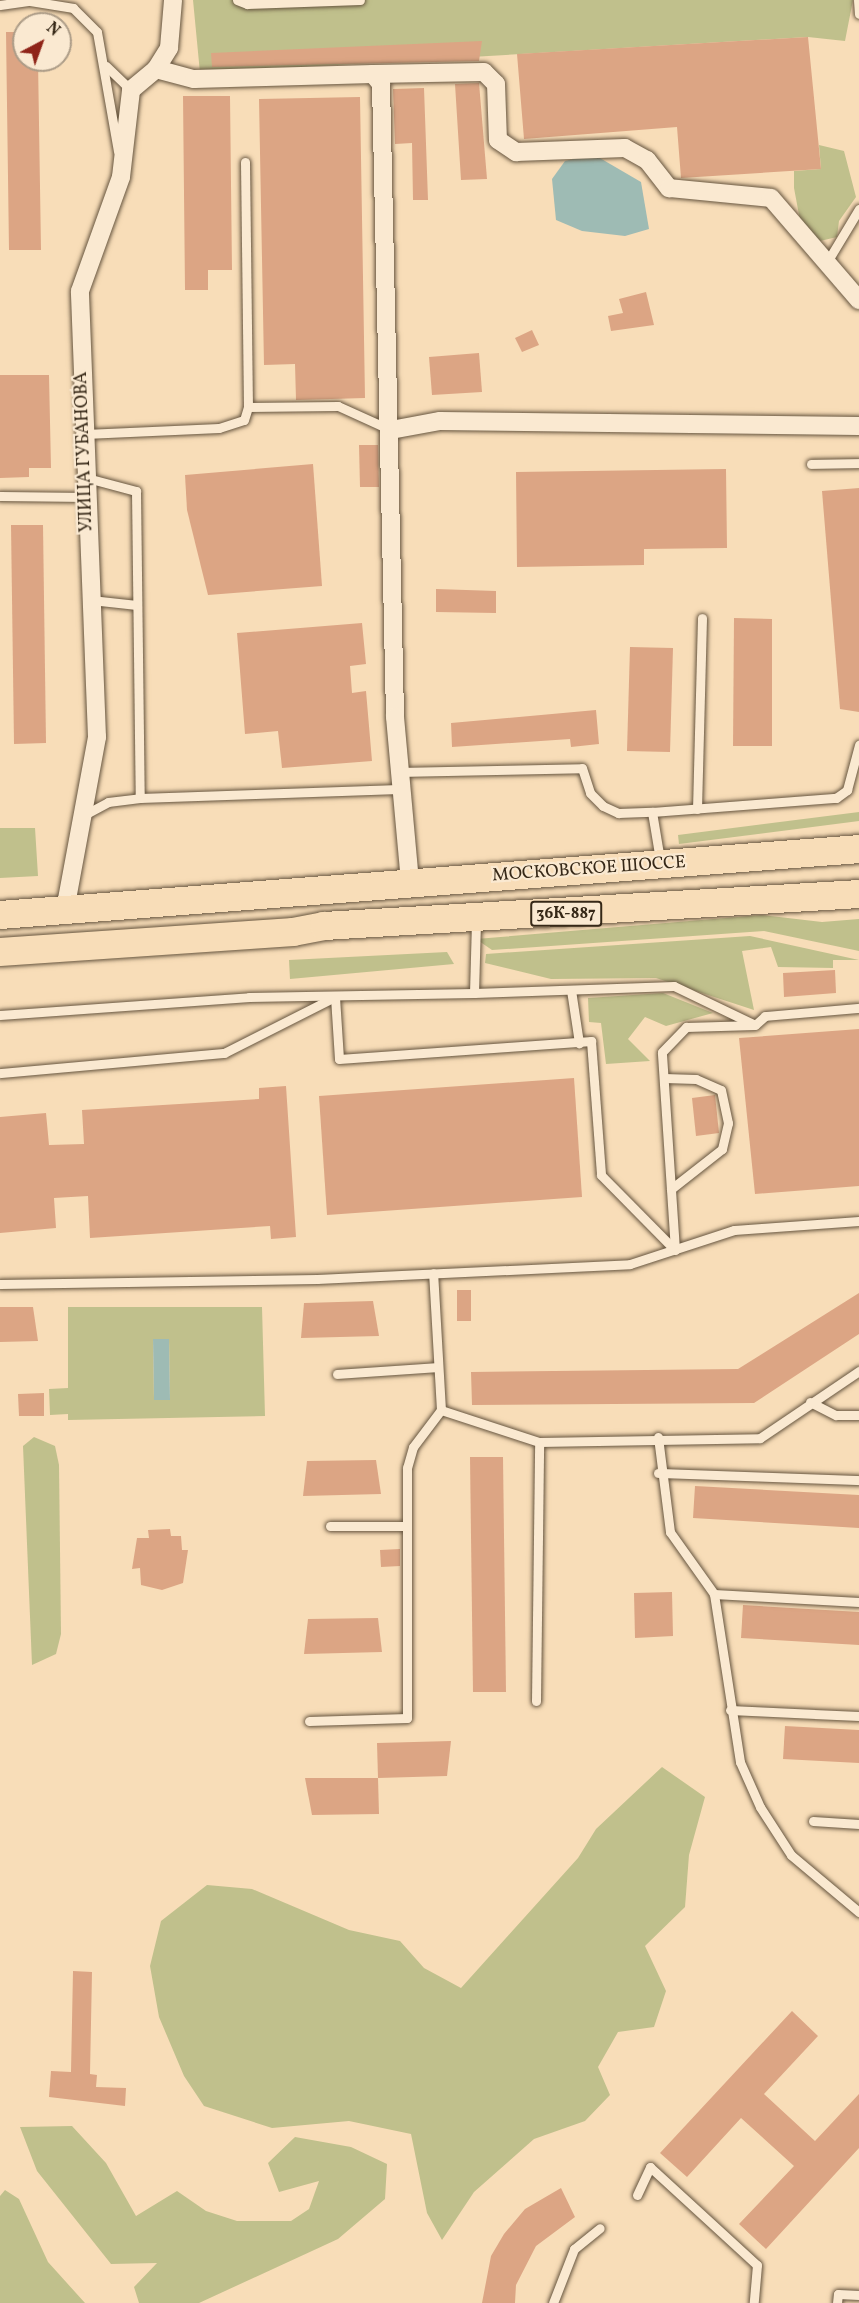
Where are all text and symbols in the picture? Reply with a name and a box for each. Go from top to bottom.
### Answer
north arrow [12,12,72,72]
text: N [41,18,64,42]
street label: УЛИЦА ГУБАНОВА [71,371,99,533]
street label: МОСКОВСКОЕ ШОССЕ [491,852,687,888]
road number: 36К-887 [530,901,602,927]

